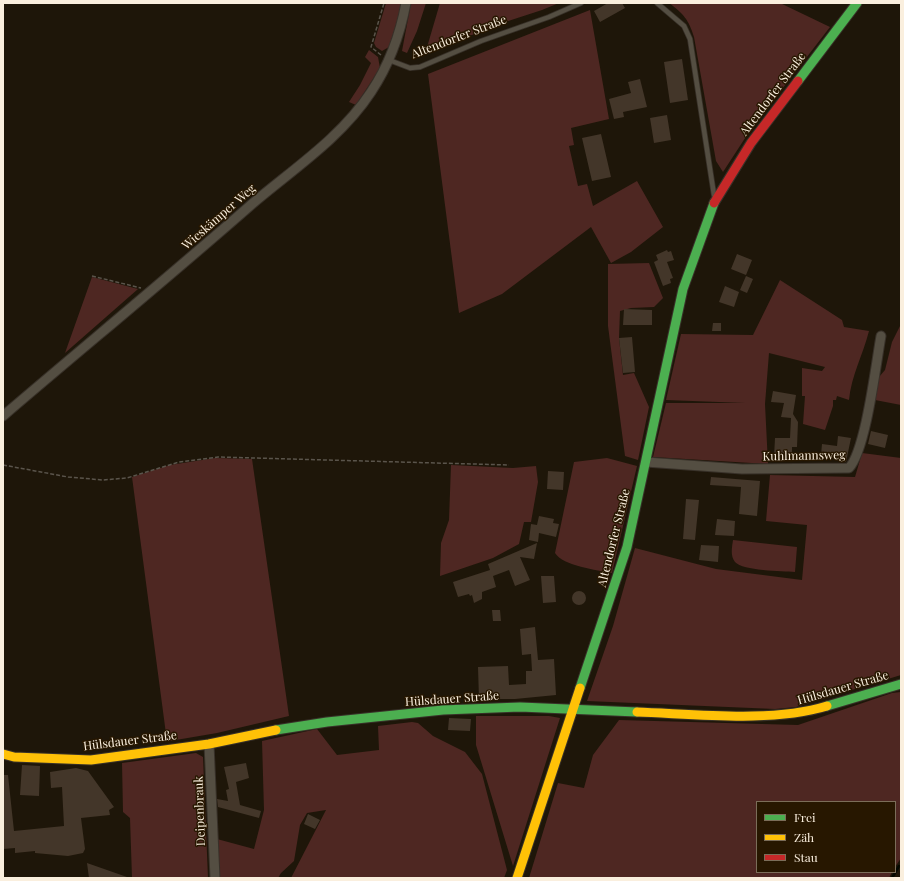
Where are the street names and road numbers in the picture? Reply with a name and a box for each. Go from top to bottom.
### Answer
street label: Altendorfer Straße [409,12,509,62]
street label: Altendorfer Straße [737,49,809,139]
street label: Wieskämper Weg [179,181,259,253]
street label: Kuhlmannsweg [762,448,846,464]
street label: Altendorfer Straße [595,487,633,589]
street label: Hülsdauer Straße [796,668,890,708]
street label: Hülsdauer Straße [405,689,499,709]
street label: Hülsdauer Straße [82,728,178,754]
street label: Deipenbrauk [192,776,208,846]

